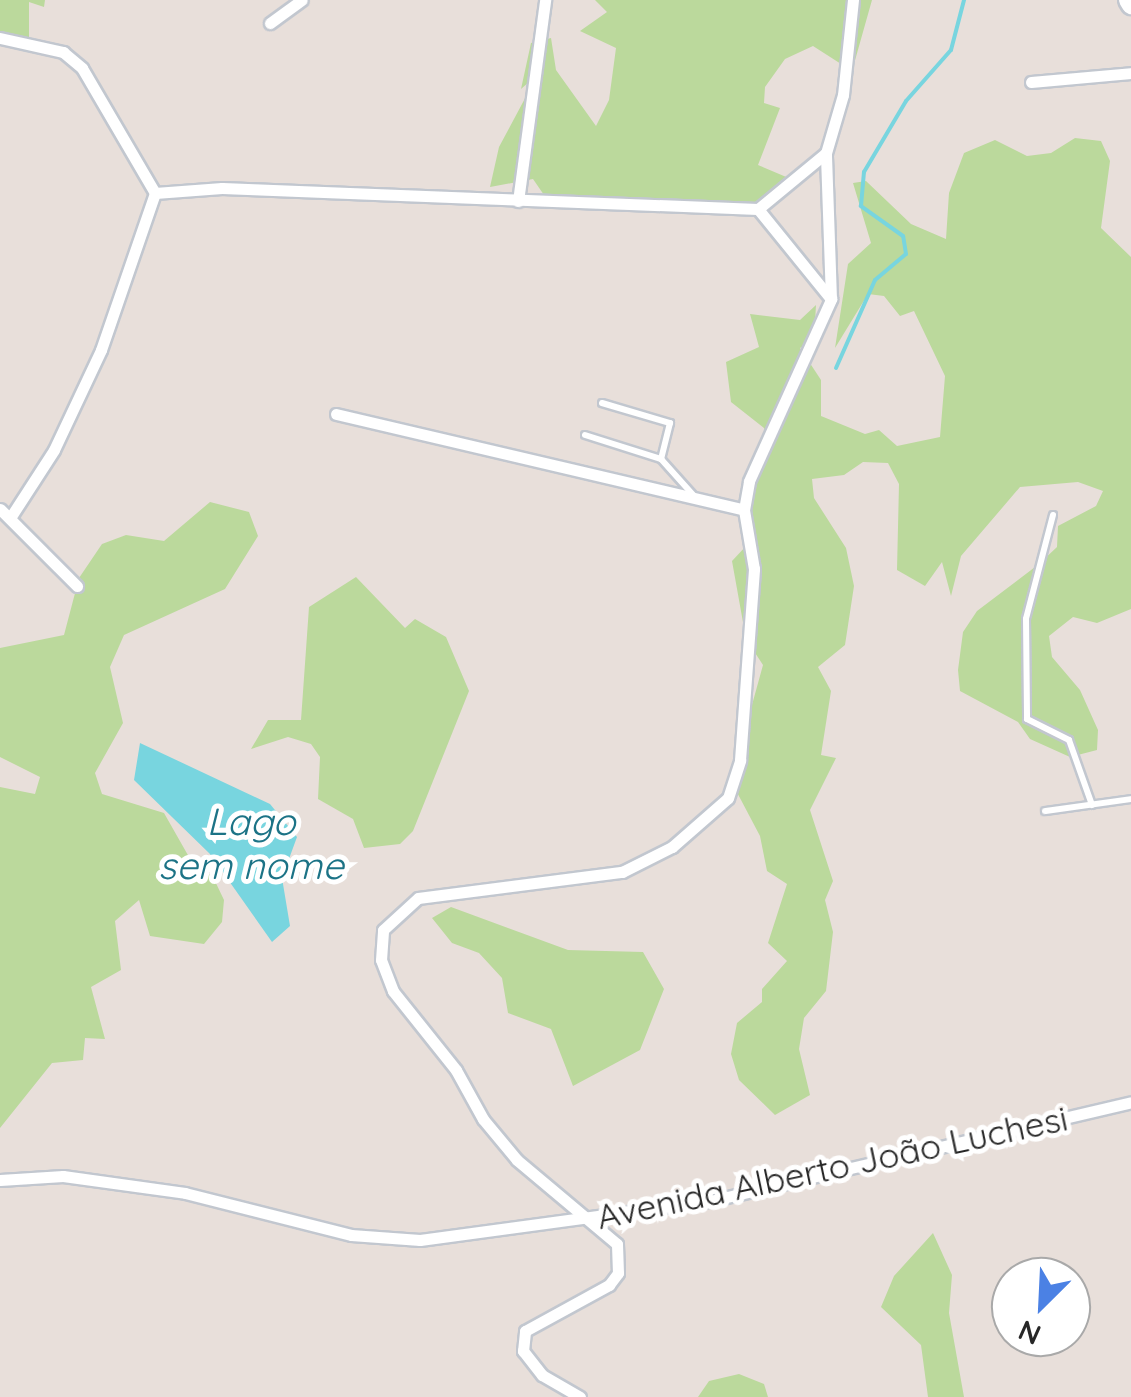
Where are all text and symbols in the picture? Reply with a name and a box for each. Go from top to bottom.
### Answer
water label: Lago sem nome [158,799,344,888]
street label: Avenida Alberto João Luchesi [593,1097,1071,1237]
north arrow [991,1257,1091,1357]
text: N [1013,1313,1046,1353]

